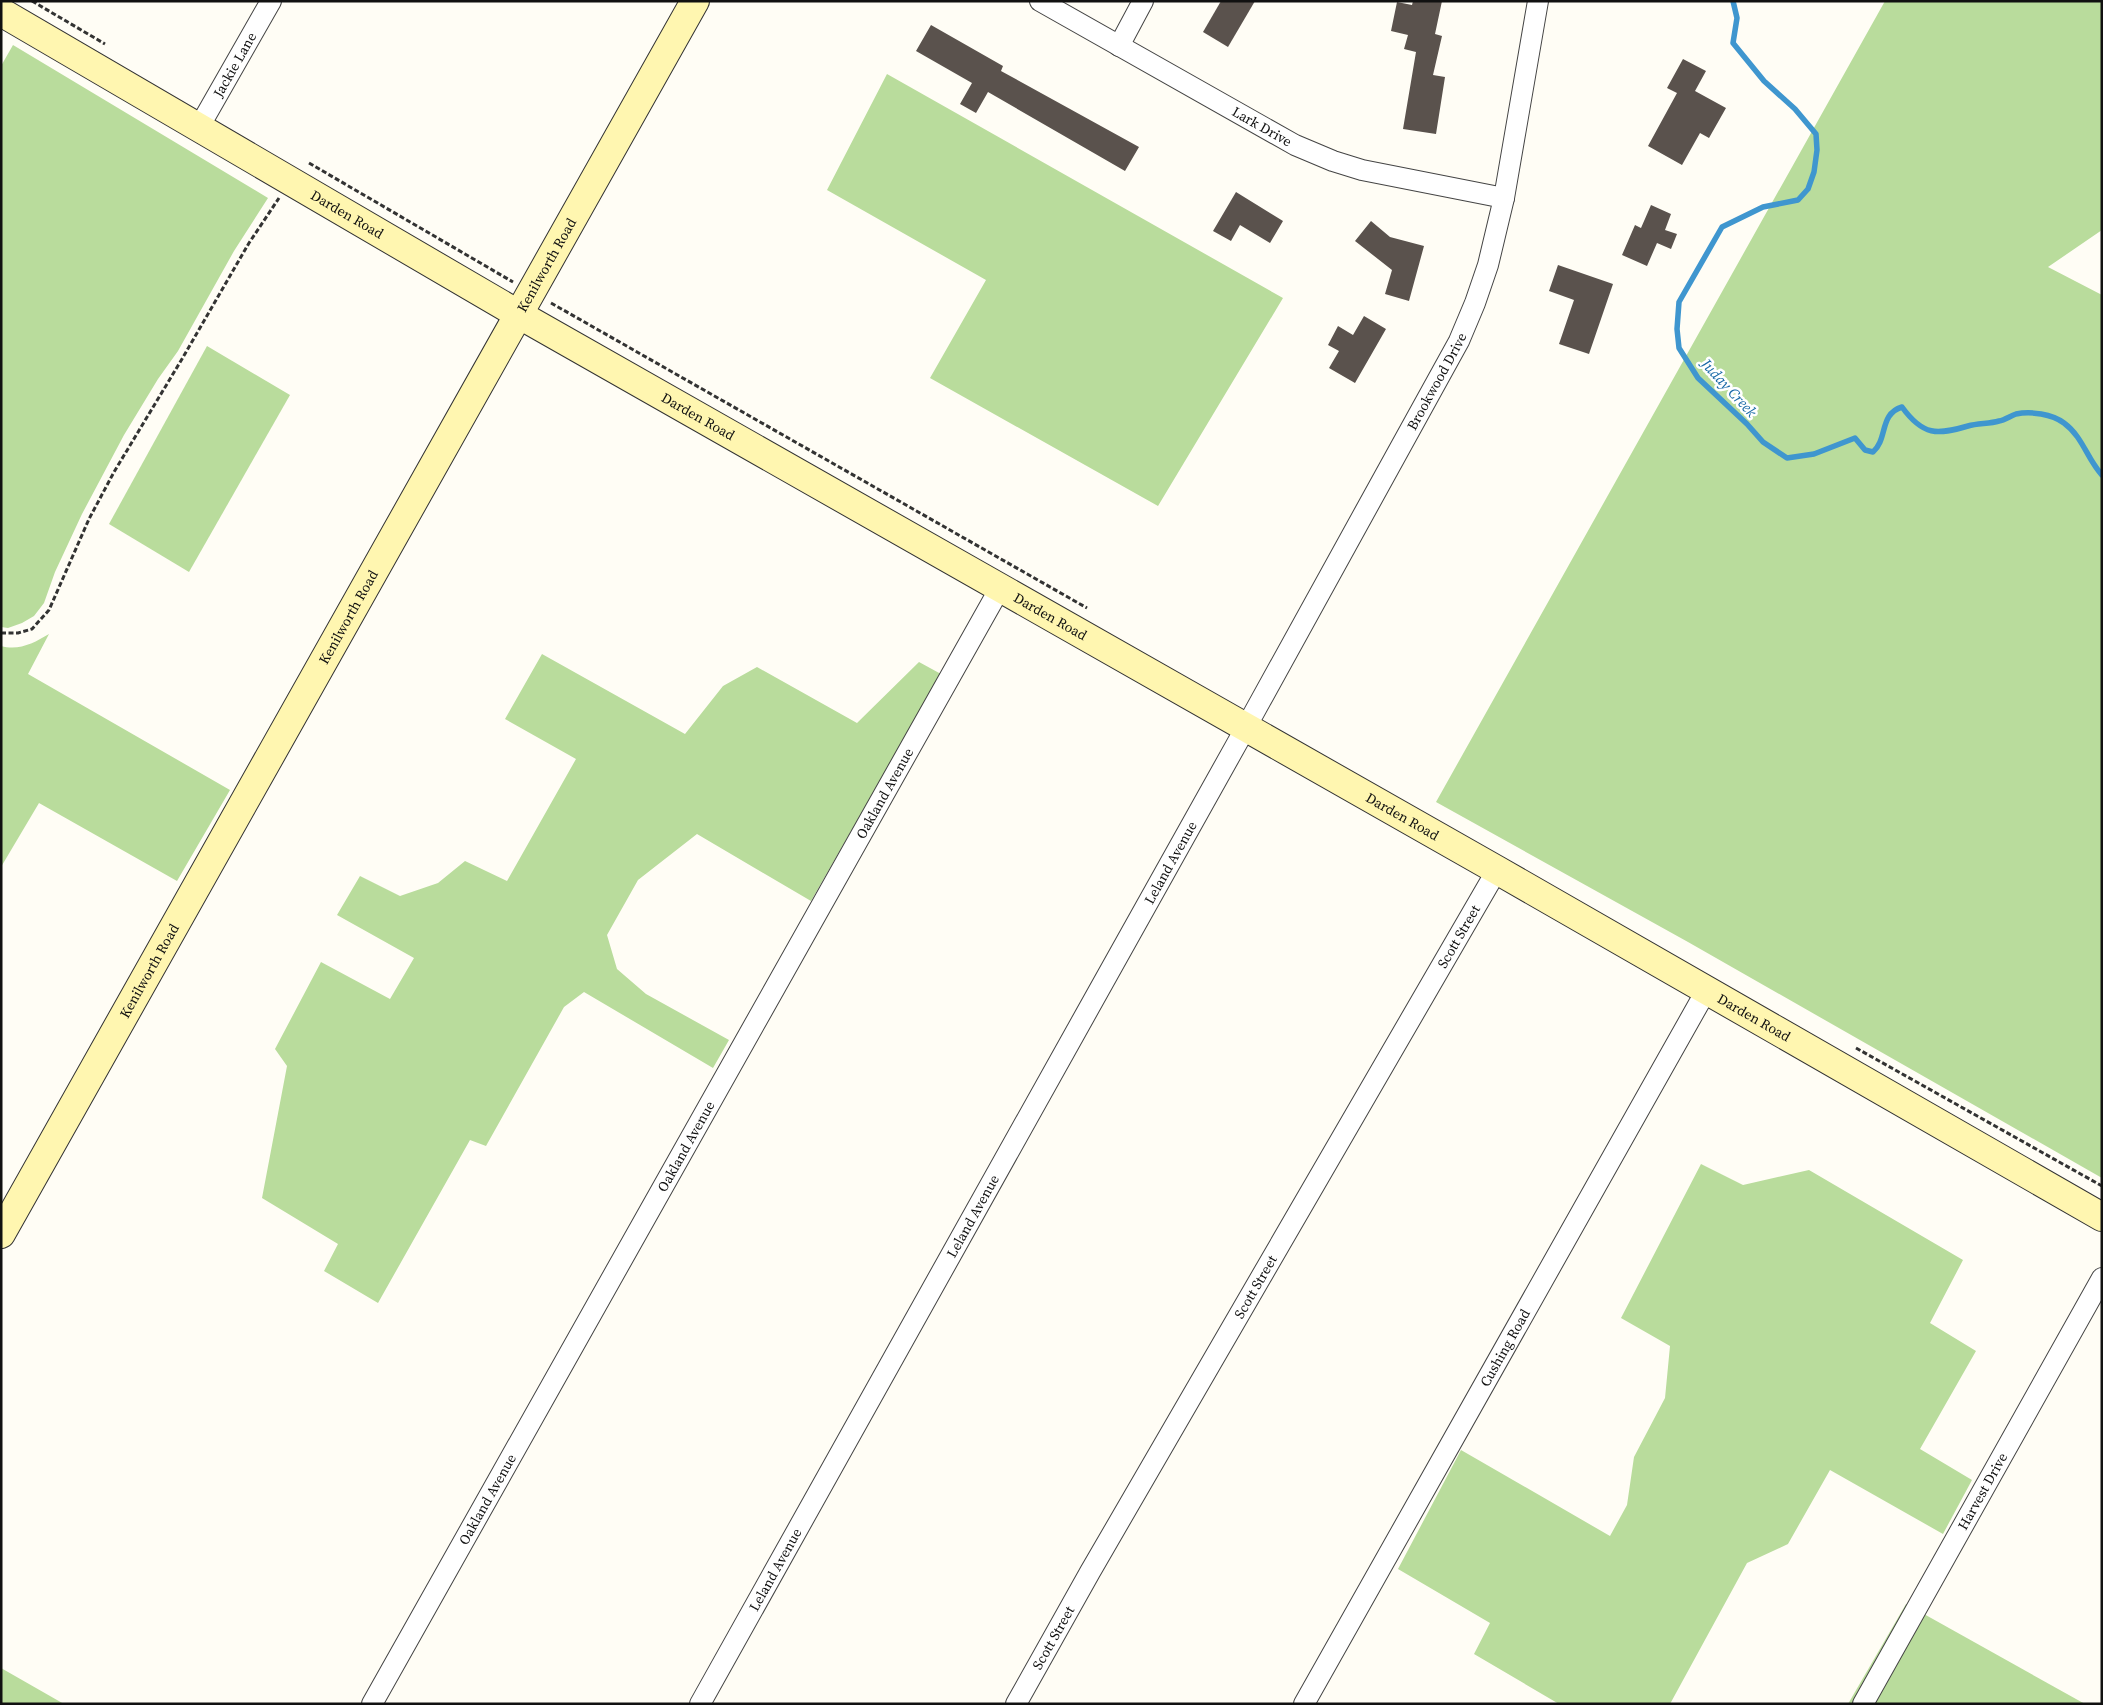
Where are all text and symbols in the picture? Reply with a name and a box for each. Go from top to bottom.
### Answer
street label: Jackie Lane [208,28,261,102]
street label: Lark Drive [1228,101,1296,151]
street label: Darden Road [307,185,387,243]
street label: Kenilworth Road [512,214,581,316]
street label: Brookwood Drive [1402,330,1471,434]
water label: Juday Creek [1695,352,1763,422]
street label: Darden Road [658,388,739,445]
street label: Kenilworth Road [314,566,383,668]
street label: Darden Road [1010,588,1091,645]
street label: Oakland Avenue [851,744,918,842]
street label: Darden Road [1362,788,1443,845]
street label: Leland Avenue [1139,817,1202,908]
street label: Scott Street [1432,901,1485,972]
street label: Kenilworth Road [115,920,184,1022]
street label: Darden Road [1714,989,1794,1046]
street label: Oakland Avenue [652,1097,719,1195]
street label: Leland Avenue [942,1171,1004,1261]
street label: Scott Street [1229,1251,1282,1322]
street label: Cushing Road [1475,1305,1535,1390]
street label: Harvest Drive [1953,1449,2012,1533]
street label: Oakland Avenue [454,1450,521,1548]
street label: Leland Avenue [744,1524,806,1615]
street label: Scott Street [1027,1602,1079,1673]

